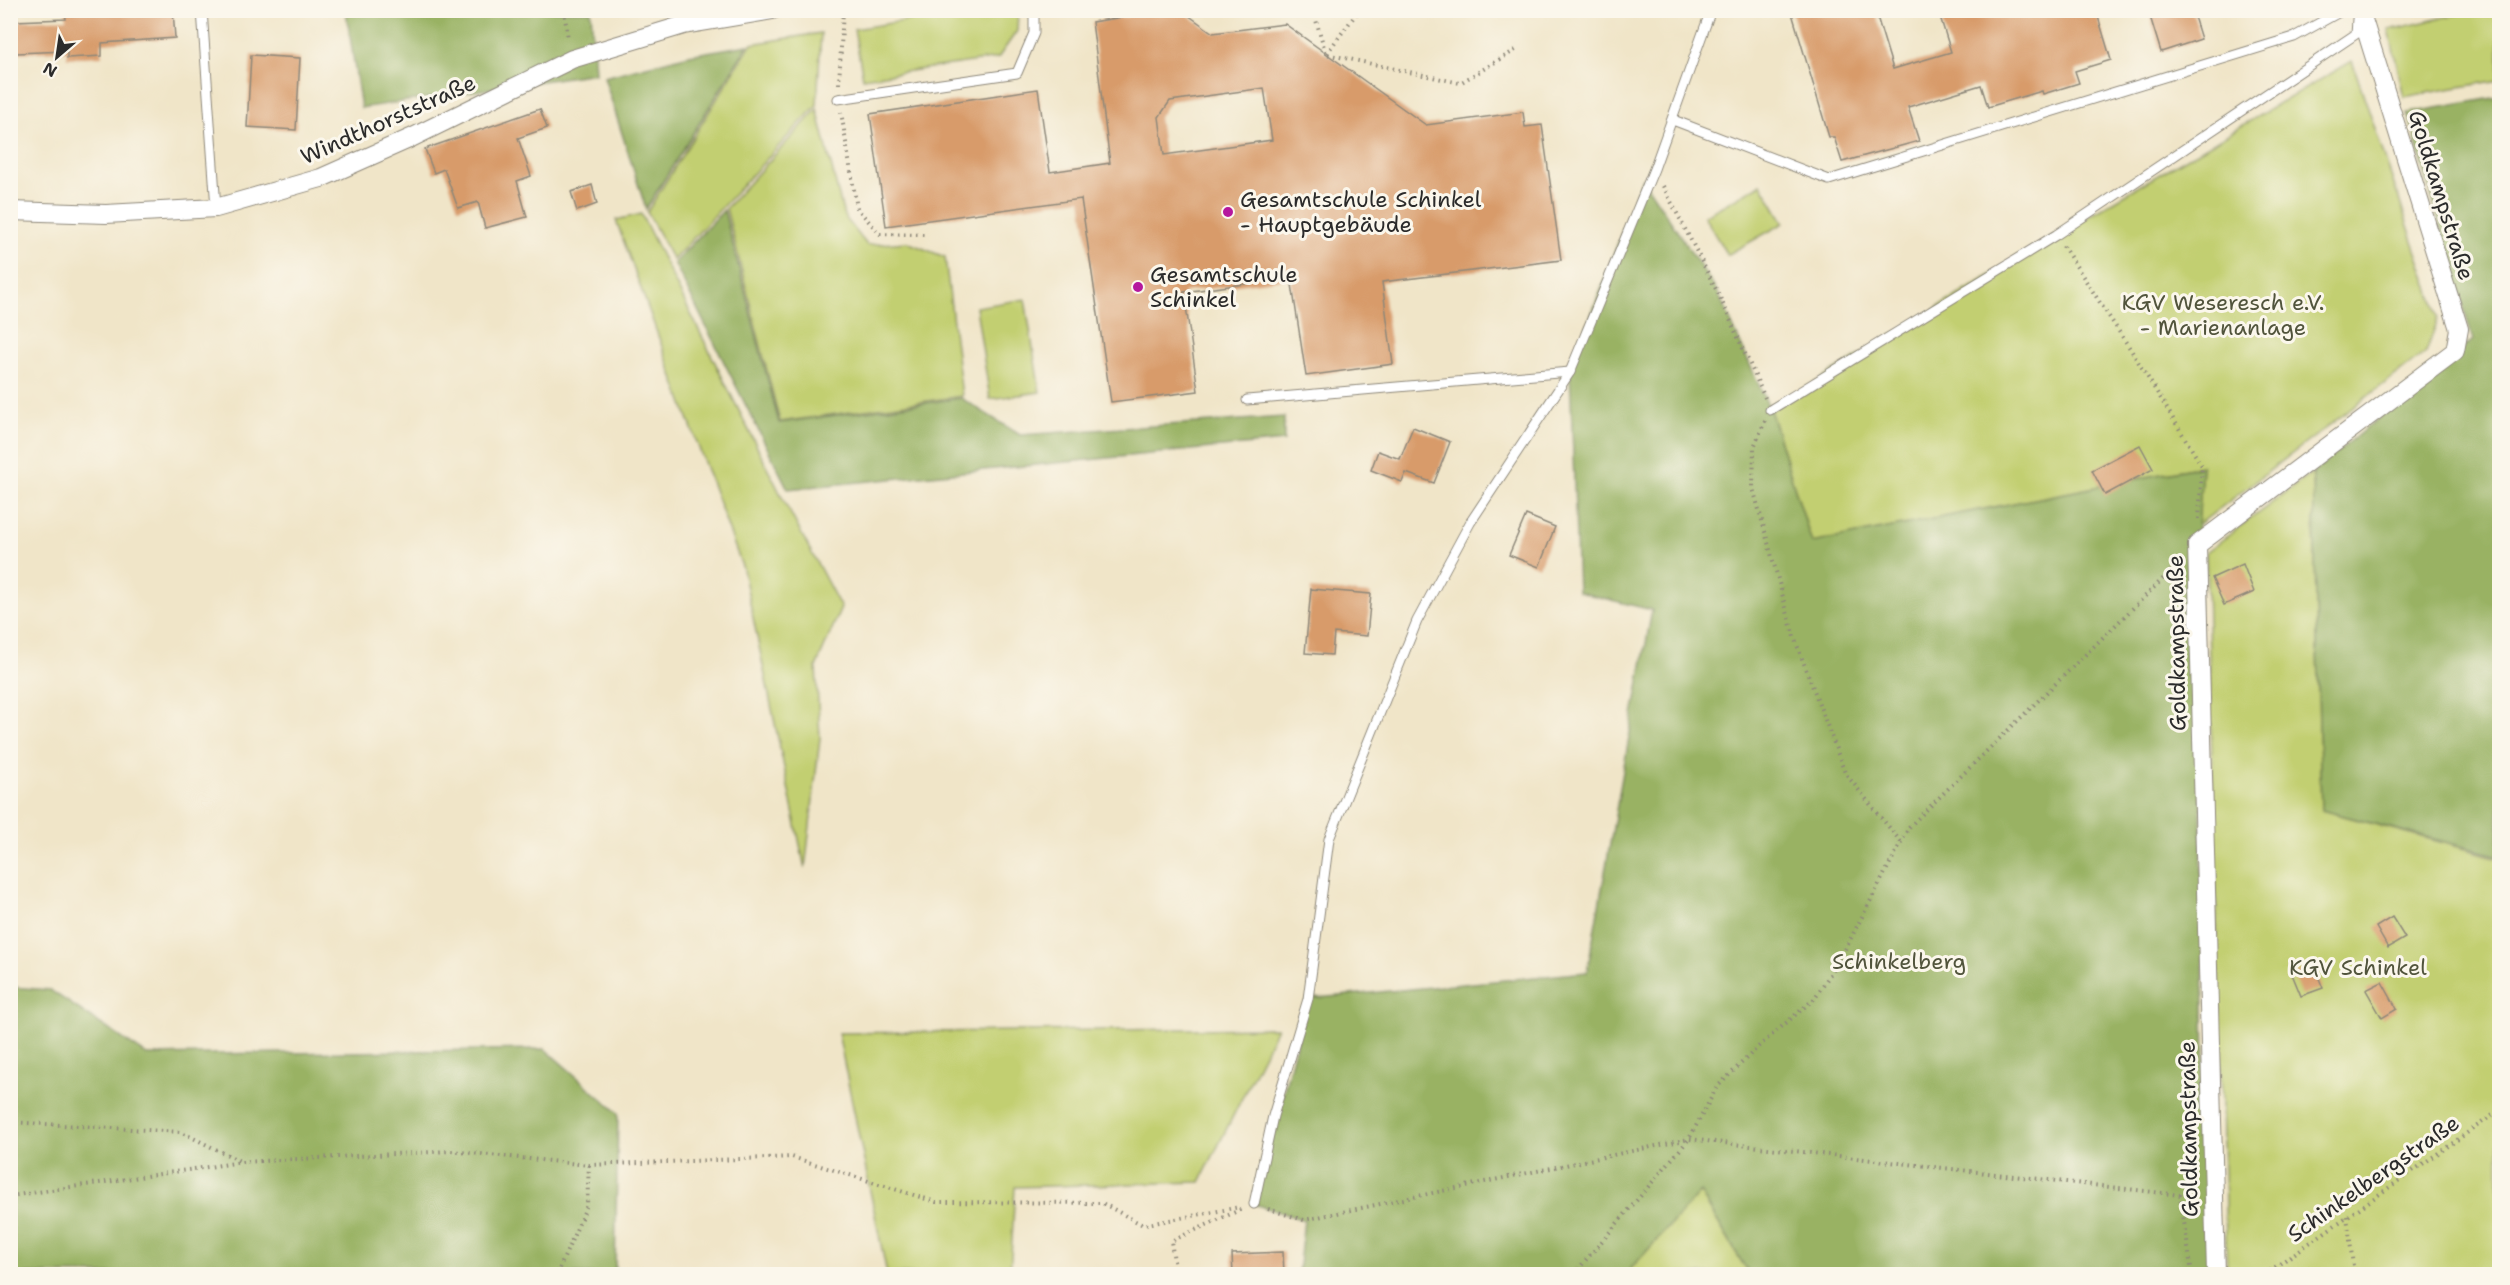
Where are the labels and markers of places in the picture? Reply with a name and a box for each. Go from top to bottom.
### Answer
place label: Gesamtschule Schinkel - Hauptgebäude [1240,185,1482,239]
marker: Gesamtschule Schinkel - Hauptgebäude [1221,205,1235,219]
place label: Gesamtschule Schinkel [1150,260,1298,314]
marker: Gesamtschule Schinkel [1131,280,1145,294]

